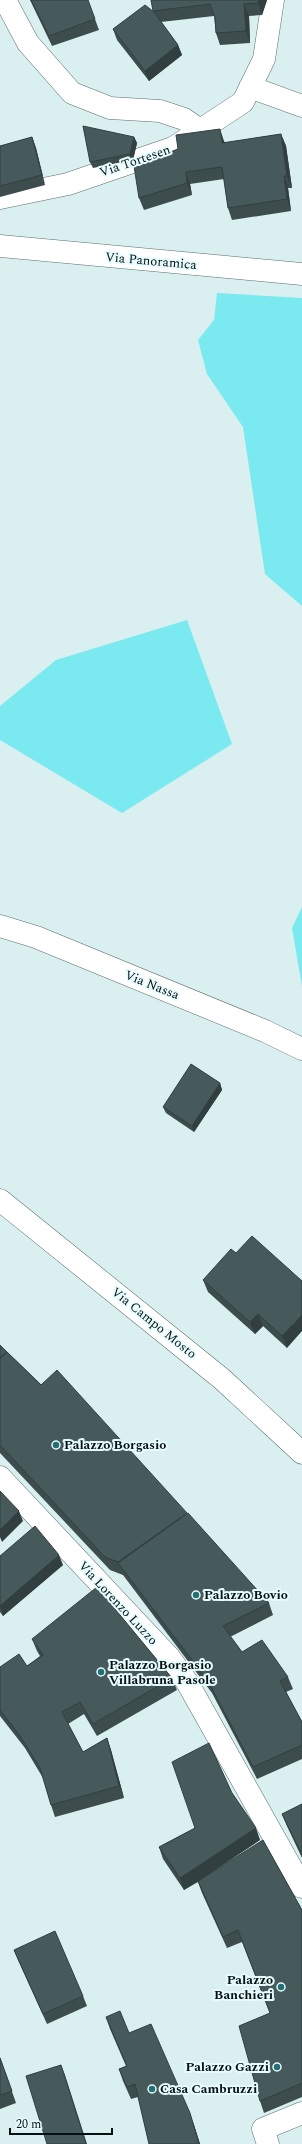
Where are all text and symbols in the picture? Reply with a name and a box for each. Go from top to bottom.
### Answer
street label: Via Tortesen [97,139,174,182]
street label: Via Panoramica [104,247,198,275]
street label: Via Nassa [122,965,183,1005]
street label: Via Campo Mosto [107,1282,201,1364]
place label: Palazzo Borgasio [64,1435,166,1455]
marker: Palazzo Borgasio [51,1440,61,1450]
street label: Via Lorenzo Luzzo [74,1556,162,1650]
place label: Palazzo Bovio [204,1585,288,1605]
marker: Palazzo Bovio [191,1590,201,1600]
place label: Palazzo Borgasio Villabruna Pasole [109,1655,216,1690]
marker: Palazzo Borgasio Villabruna Pasole [96,1667,106,1677]
place label: Palazzo Banchieri [214,1970,273,2005]
marker: Palazzo Banchieri [276,1982,286,1992]
place label: Palazzo Gazzi [185,2057,269,2077]
marker: Palazzo Gazzi [272,2062,282,2072]
place label: Casa Cambruzzi [160,2079,257,2099]
marker: Casa Cambruzzi [147,2084,157,2094]
scale bar [10,2110,112,2136]
text: 20 m [16,2115,41,2134]

